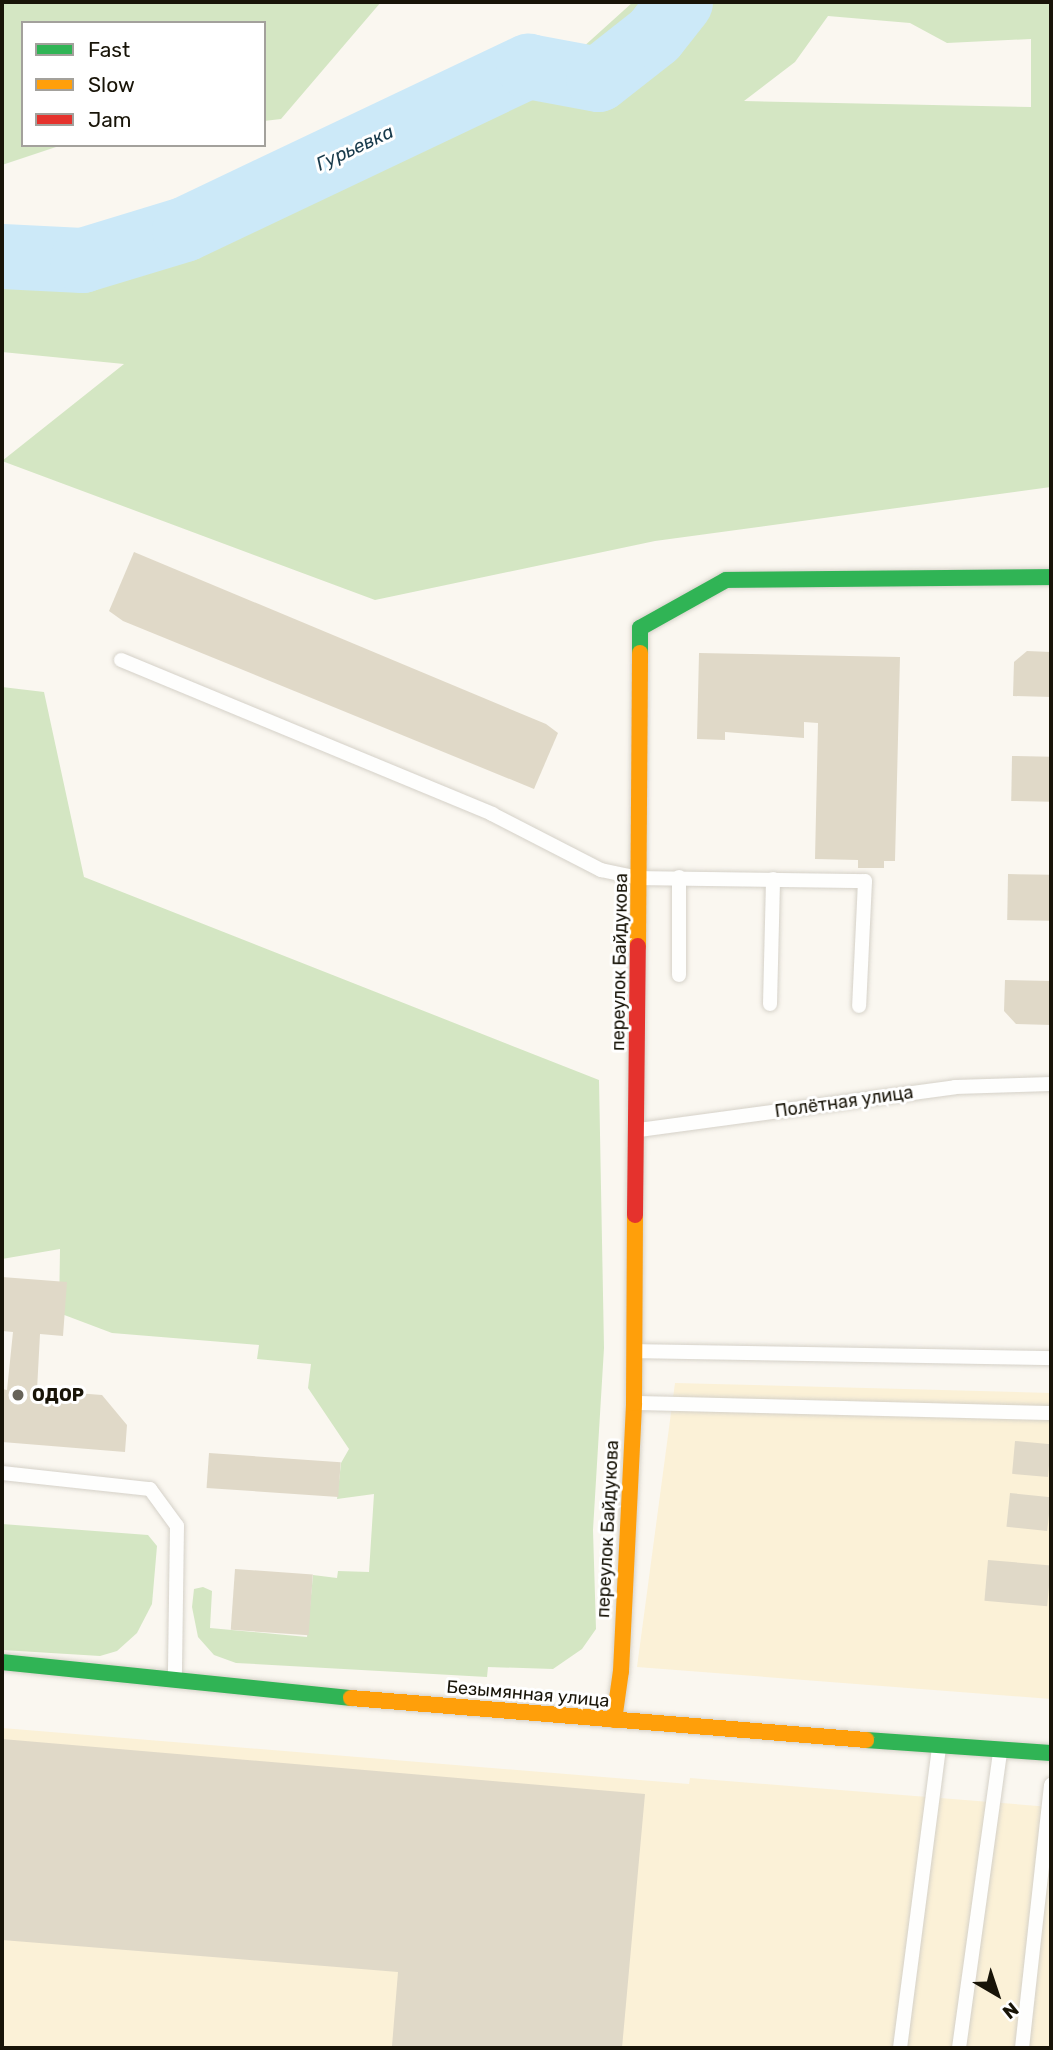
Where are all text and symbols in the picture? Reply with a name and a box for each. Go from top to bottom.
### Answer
legend [21,21,266,147]
text: Fast [88,37,130,62]
text: Slow [88,72,135,97]
text: Jam [88,107,132,132]
water label: Гурьевка [313,120,397,176]
street label: переулок Байдукова [608,873,632,1051]
street label: Полётная улица [773,1082,915,1122]
place label: ОДОР [32,1384,84,1406]
marker: ОДОР [10,1387,26,1403]
street label: переулок Байдукова [593,1440,623,1618]
street label: Безымянная улица [446,1676,610,1712]
north arrow [962,1959,1032,2029]
text: N [998,1997,1023,2024]

